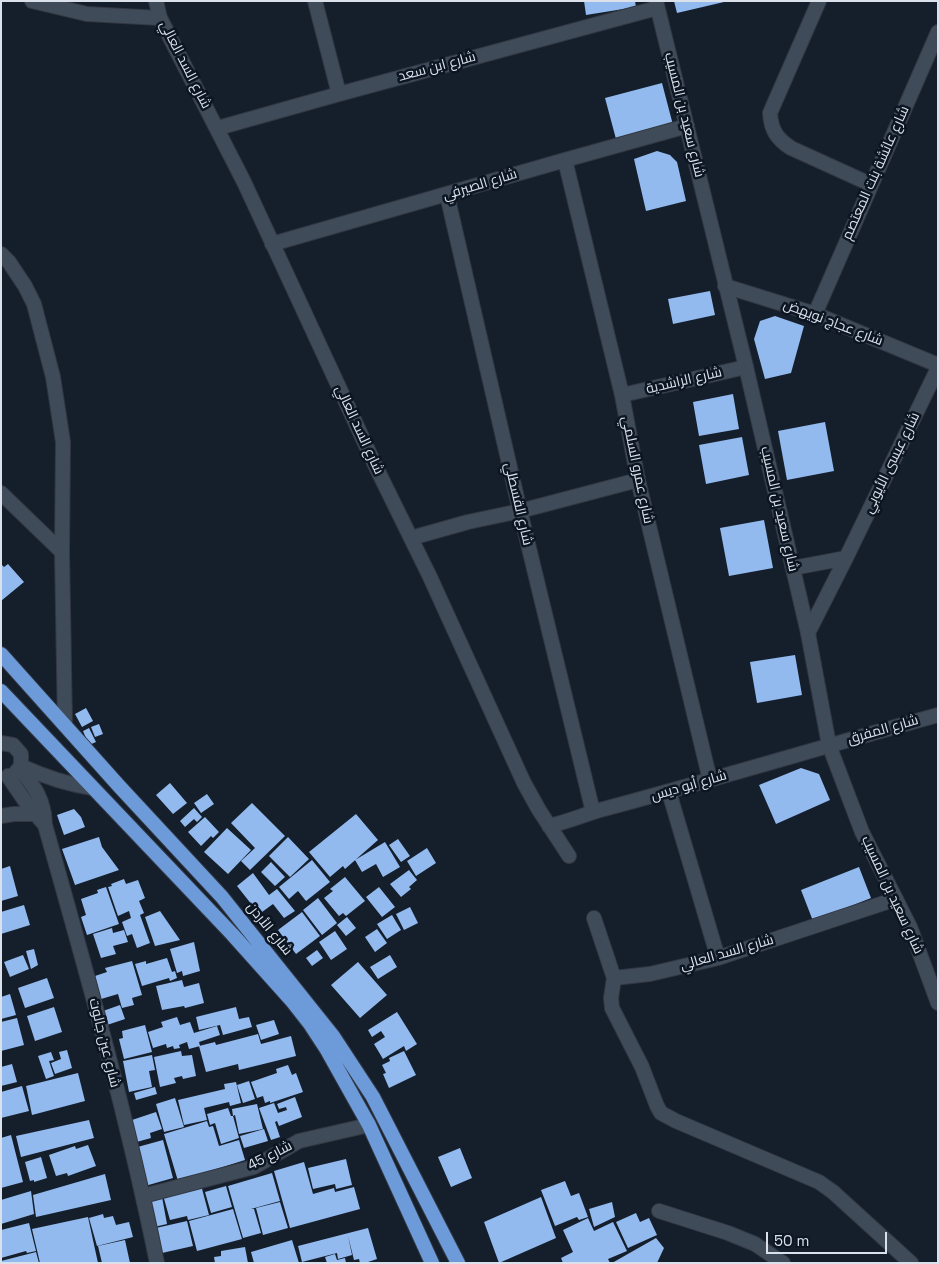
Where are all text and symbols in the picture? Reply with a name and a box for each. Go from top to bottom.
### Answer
street label: شارع السد العالي [156,18,214,112]
street label: شارع ابن سعد [396,49,478,85]
street label: شارع سعيد بن المسيب [660,51,708,179]
street label: شارع عائشة بنت المعتصم [839,103,913,243]
street label: شارع الصيرفي [441,166,519,204]
street label: شارع عجاج نويهض [781,296,885,350]
street label: شارع الراشدية [645,364,723,398]
street label: شارع السد العالي [331,383,387,477]
street label: شارع عيسى الأيوبي [860,410,924,516]
street label: شارع عمرو السلمي [617,415,657,525]
street label: شارع سعيد بن المسيب [756,445,802,573]
street label: شارع القسطلي [500,461,536,547]
street label: شارع المفرق [846,712,920,748]
street label: شارع أبو ديس [649,767,729,805]
street label: شارع سعيد بن المسيب [857,833,927,957]
street label: شارع الأردن [243,899,295,959]
street label: شارع السد العالي [678,932,776,974]
street label: شارع عين جالوت [85,997,123,1089]
street label: شارع 45 [245,1138,295,1174]
scale bar [769,1222,890,1254]
text: 50 m [774,1231,809,1250]

